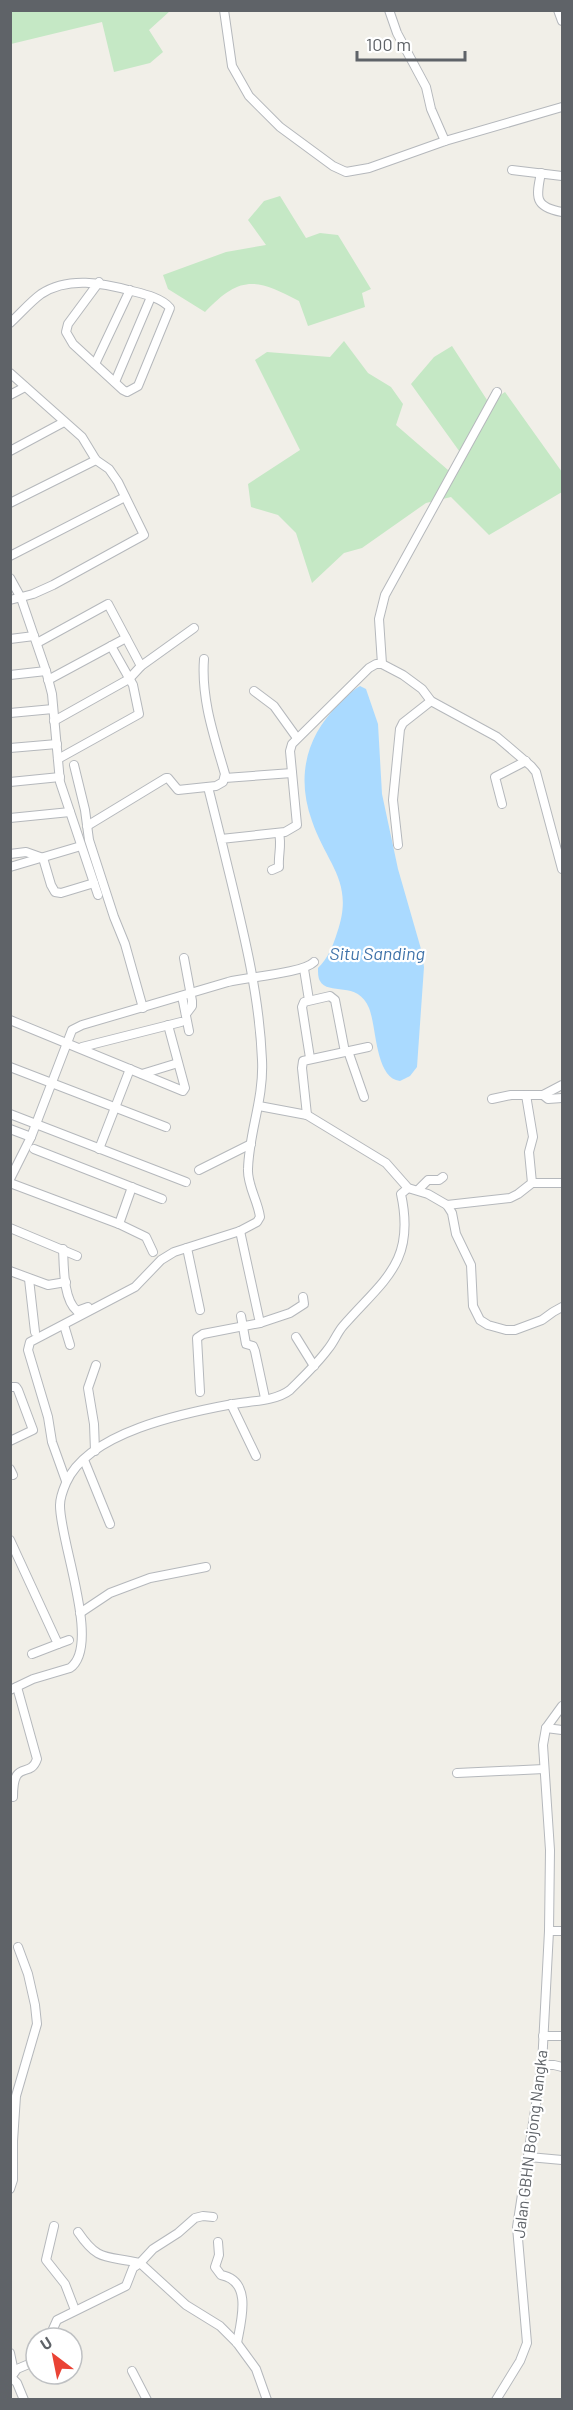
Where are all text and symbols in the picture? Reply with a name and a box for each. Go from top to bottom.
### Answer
scale bar [357,24,465,62]
text: 100 m [366,33,411,55]
water label: Situ Sanding [329,942,425,964]
street label: Jalan GBHN Bojong Nangka [509,2049,550,2239]
north arrow [24,2326,84,2386]
text: U [36,2332,55,2354]

